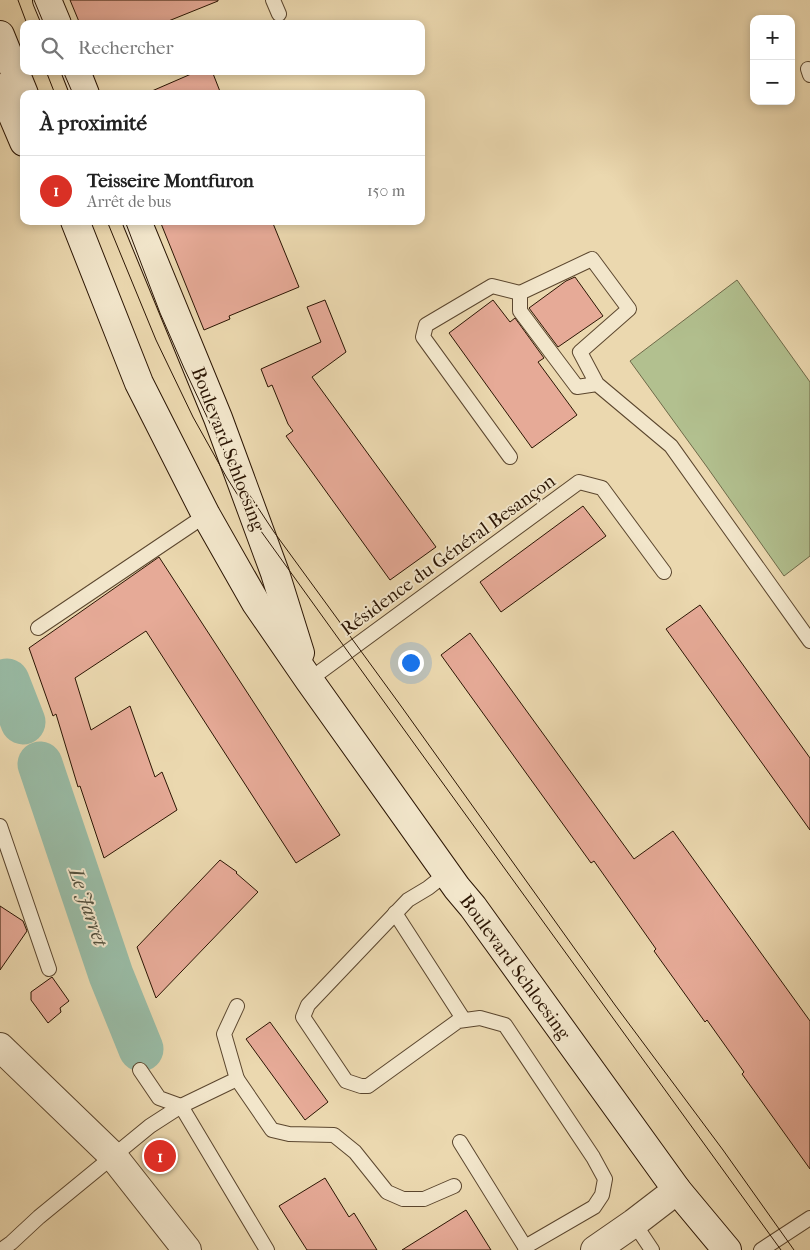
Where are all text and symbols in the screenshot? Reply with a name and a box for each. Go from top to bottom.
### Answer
map controls [750,15,795,105]
button: + [750,15,795,60]
search box [20,20,425,75]
icon: search [38,34,66,62]
text: Rechercher [78,37,174,59]
button: − [750,60,795,105]
text: À proximité [40,111,147,135]
text: Teisseire Montfuron [87,170,254,192]
text: 1 [53,181,59,200]
text: 150 m [367,181,405,200]
text: Arrêt de bus [87,192,171,211]
street label: Boulevard Schloesing [187,364,270,535]
street label: Résidence du Général Besançon [336,470,560,640]
your location [398,650,424,676]
water label: Le Jarret [63,863,113,951]
street label: Boulevard Schloesing [455,890,576,1045]
pin: 1 [144,1137,176,1175]

